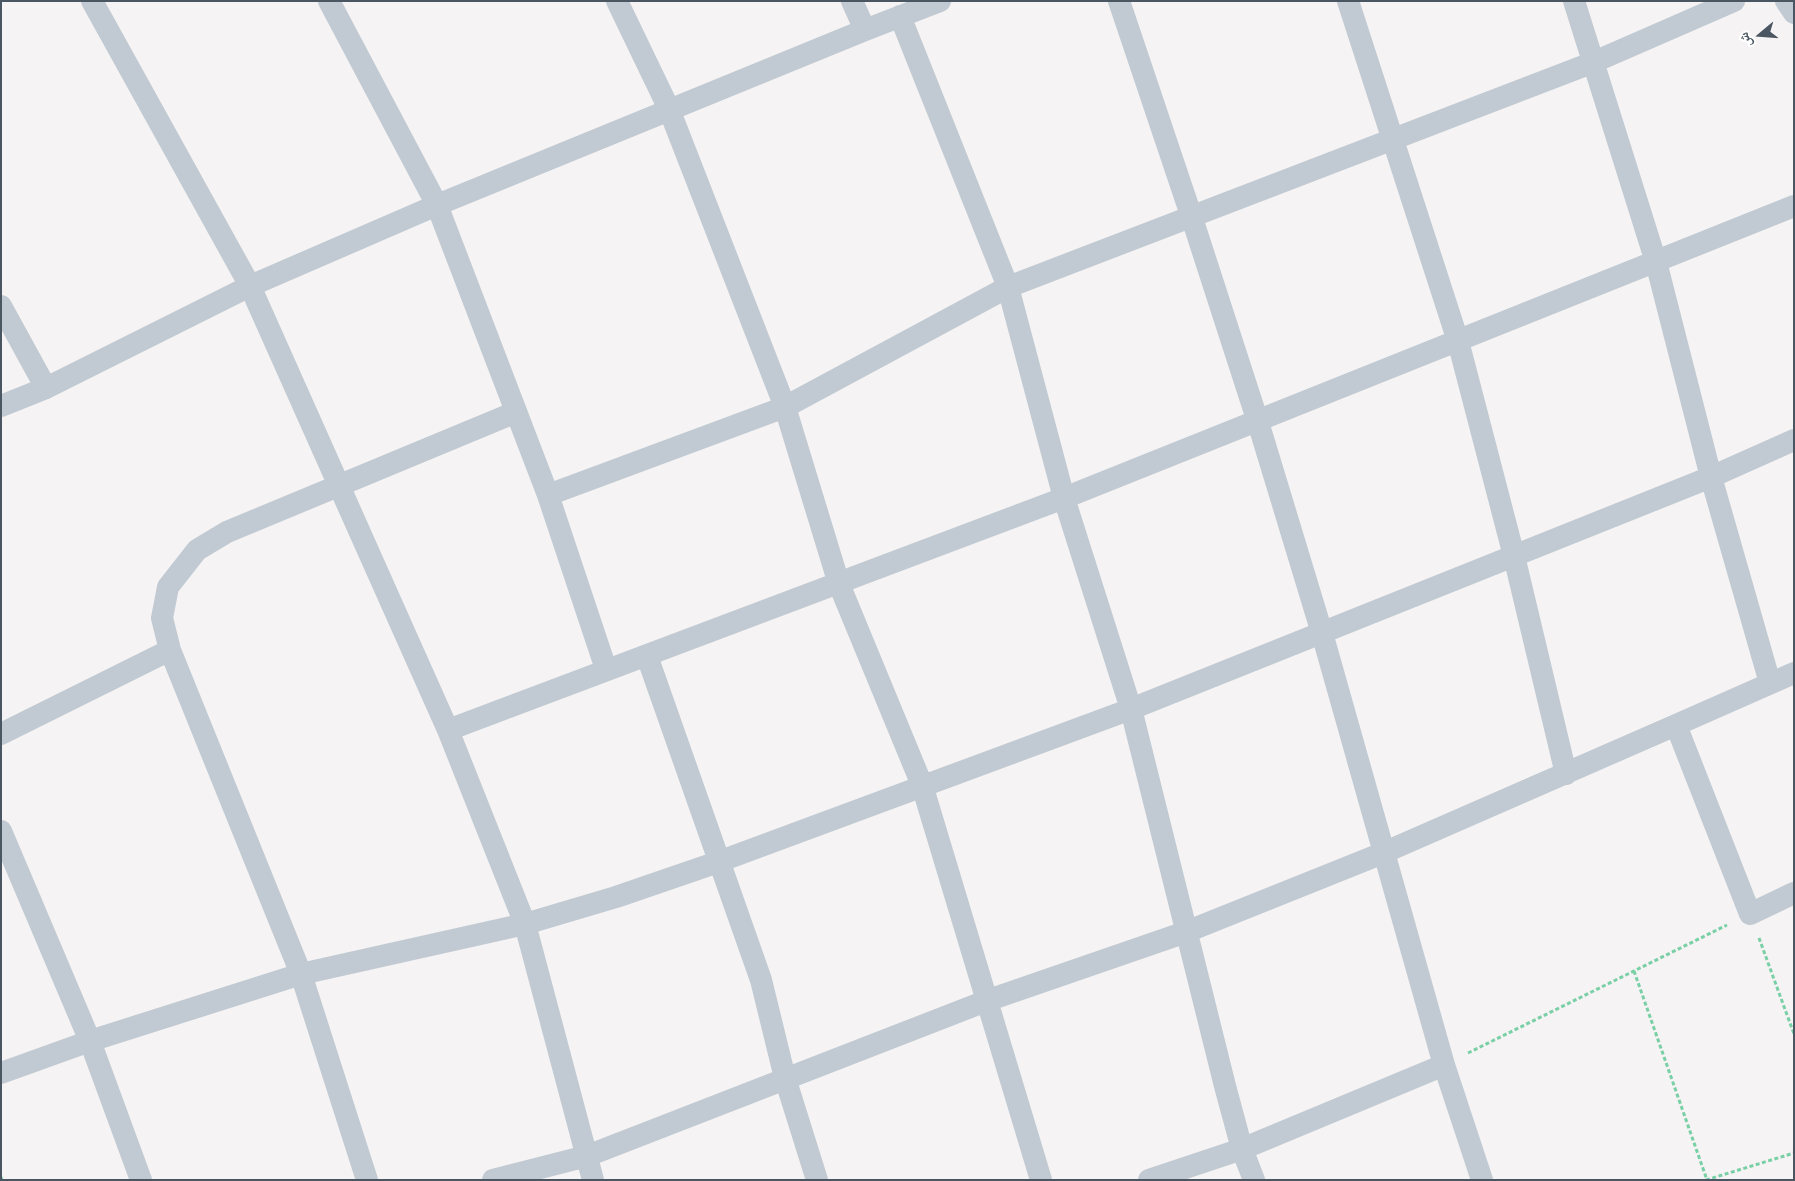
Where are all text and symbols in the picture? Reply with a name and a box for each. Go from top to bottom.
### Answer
north arrow [1735,10,1785,60]
text: ش [1735,30,1756,49]

